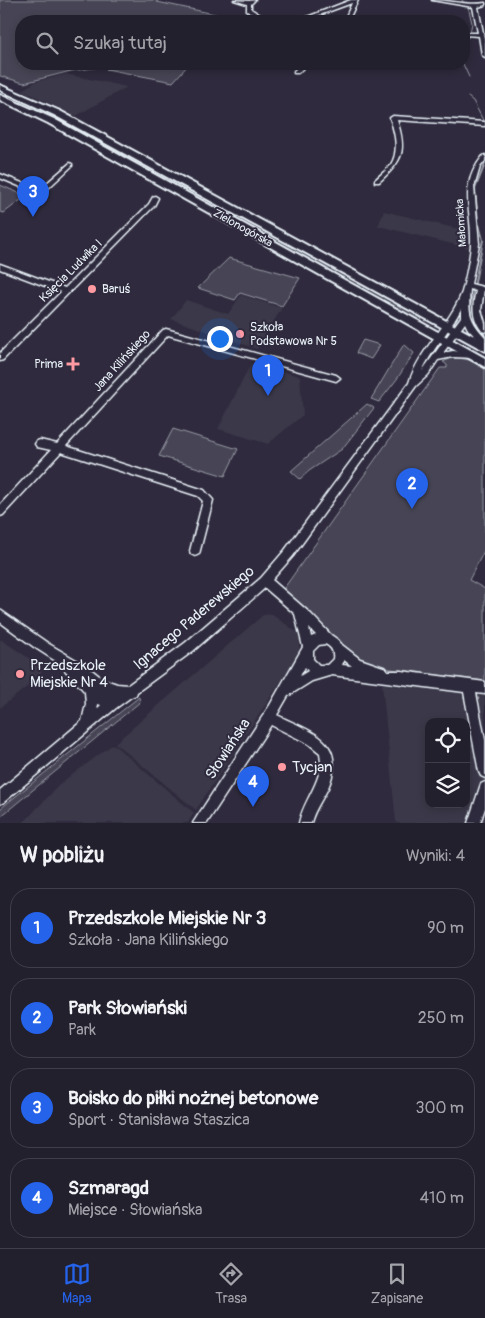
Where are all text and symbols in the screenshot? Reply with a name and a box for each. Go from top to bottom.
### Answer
search box [15,15,470,70]
icon: search [33,29,61,57]
text: Szukaj tutaj [73,31,167,55]
pin: 3 [17,176,49,217]
street label: Małomicka [453,198,469,248]
street label: Zielonogórska [211,206,275,250]
street label: Księcia Ludwika I [36,236,106,306]
place label: Baruś [102,282,131,297]
marker: Baruś [86,283,98,295]
place label: Szkoła Podstawowa Nr 5 [250,320,337,349]
your location [207,326,233,352]
street label: Jana Kilińskiego [90,327,154,395]
marker: Szkoła Podstawowa Nr 5 [234,328,246,340]
pin: 1 [252,355,284,396]
place label: Prima [34,357,63,372]
marker: Prima [67,358,79,370]
pin: 2 [396,468,428,509]
street label: Ignacego Paderewskiego [130,562,258,674]
place label: Przedszkole Miejskie Nr 4 [30,656,108,692]
marker: Przedszkole Miejskie Nr 4 [14,668,26,680]
street label: Słowiańska [201,715,255,783]
map controls [425,718,470,808]
button: locate [425,718,470,763]
place label: Tycjan [292,758,332,777]
marker: Tycjan [276,761,288,773]
button: layers [425,763,470,808]
pin: 4 [237,766,269,807]
text: W pobliżu [20,842,104,869]
text: Wyniki: 4 [406,846,465,866]
text: Przedszkole Miejskie Nr 3 [68,906,266,930]
text: 1 [34,918,40,938]
text: 90 m [427,918,464,938]
text: Szkoła · Jana Kilińskiego [68,930,229,950]
text: Park Słowiański [68,996,187,1020]
text: 2 [33,1008,41,1028]
text: 250 m [418,1008,464,1028]
text: Park [68,1020,96,1040]
text: Boisko do piłki nożnej betonowe [68,1086,318,1110]
text: 3 [33,1098,41,1118]
text: 300 m [416,1098,464,1118]
text: Sport · Stanisława Staszica [68,1110,250,1130]
text: Szmaragd [68,1176,149,1200]
text: 4 [32,1188,42,1208]
text: 410 m [420,1188,464,1208]
text: Miejsce · Słowiańska [68,1200,203,1220]
tab: Mapa [62,1260,92,1307]
tab: Trasa [215,1260,247,1307]
tab: Zapisane [371,1260,423,1307]

